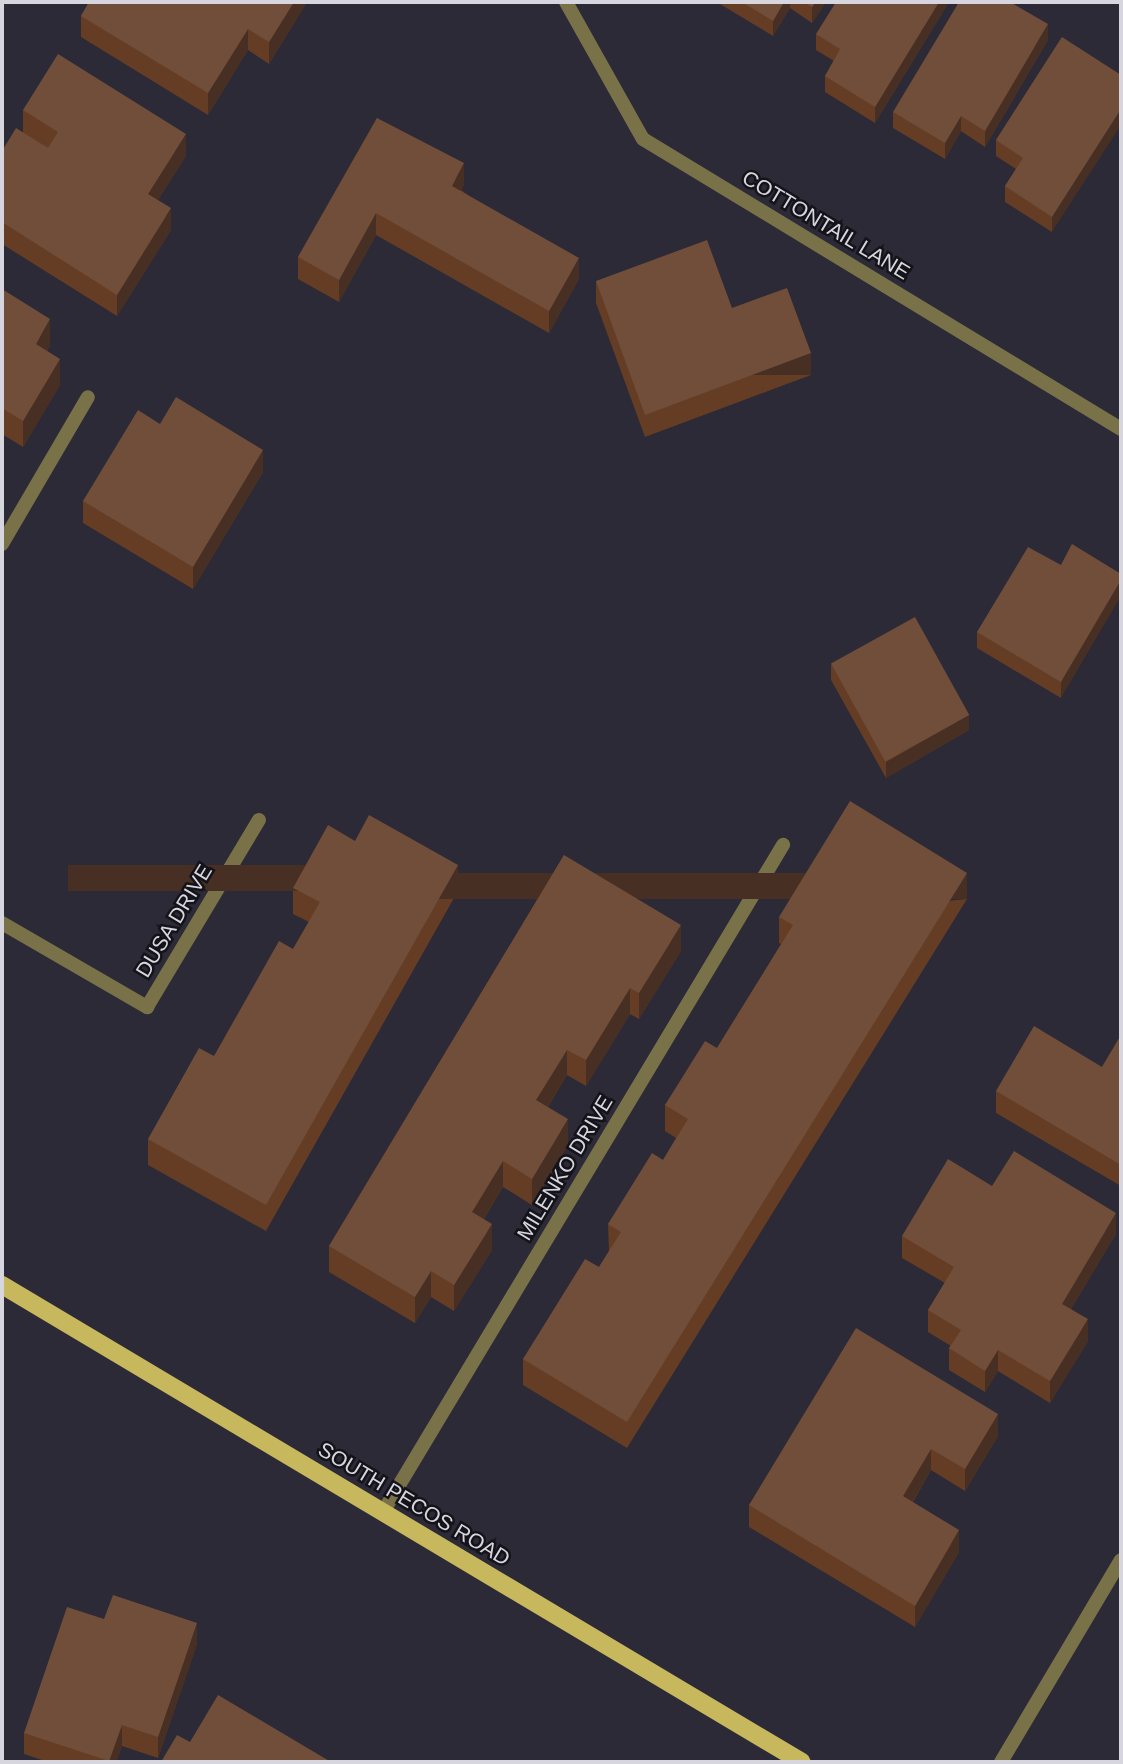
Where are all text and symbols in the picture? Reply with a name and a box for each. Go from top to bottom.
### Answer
street label: COTTONTAIL LANE [737,165,915,285]
street label: DUSA DRIVE [130,859,218,983]
street label: MILENKO DRIVE [512,1091,618,1245]
street label: SOUTH PECOS ROAD [313,1437,515,1571]

